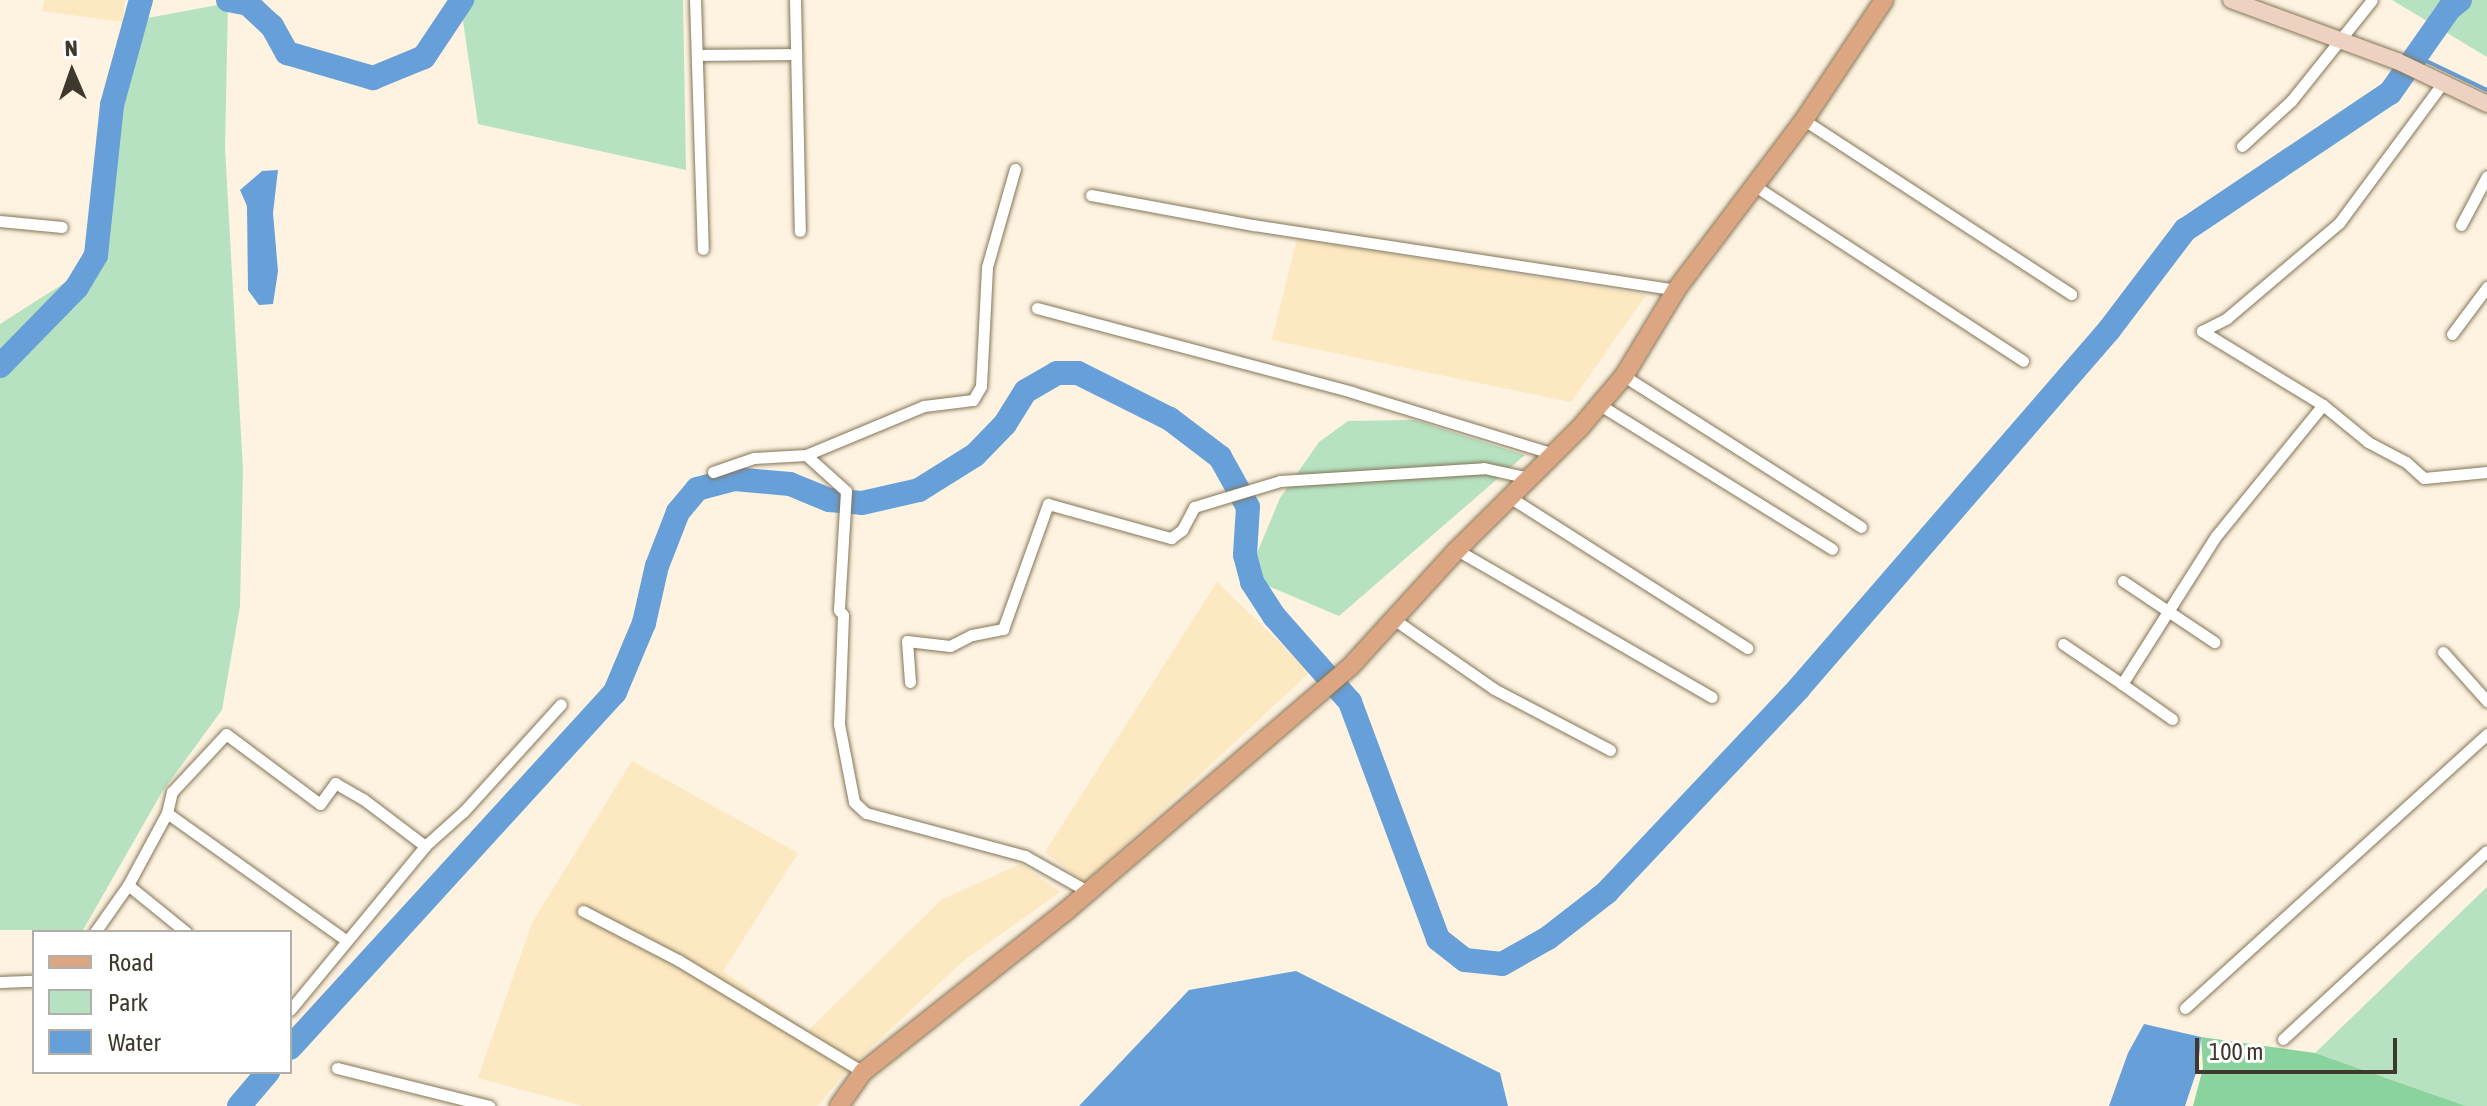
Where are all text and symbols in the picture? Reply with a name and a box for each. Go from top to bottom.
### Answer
north arrow [32,32,112,112]
text: N [64,35,78,61]
legend [32,930,292,1074]
text: Road [108,949,154,976]
text: Park [108,989,148,1016]
scale bar [2199,1022,2401,1072]
text: Water [108,1029,161,1056]
text: 100 m [2209,1038,2263,1065]

